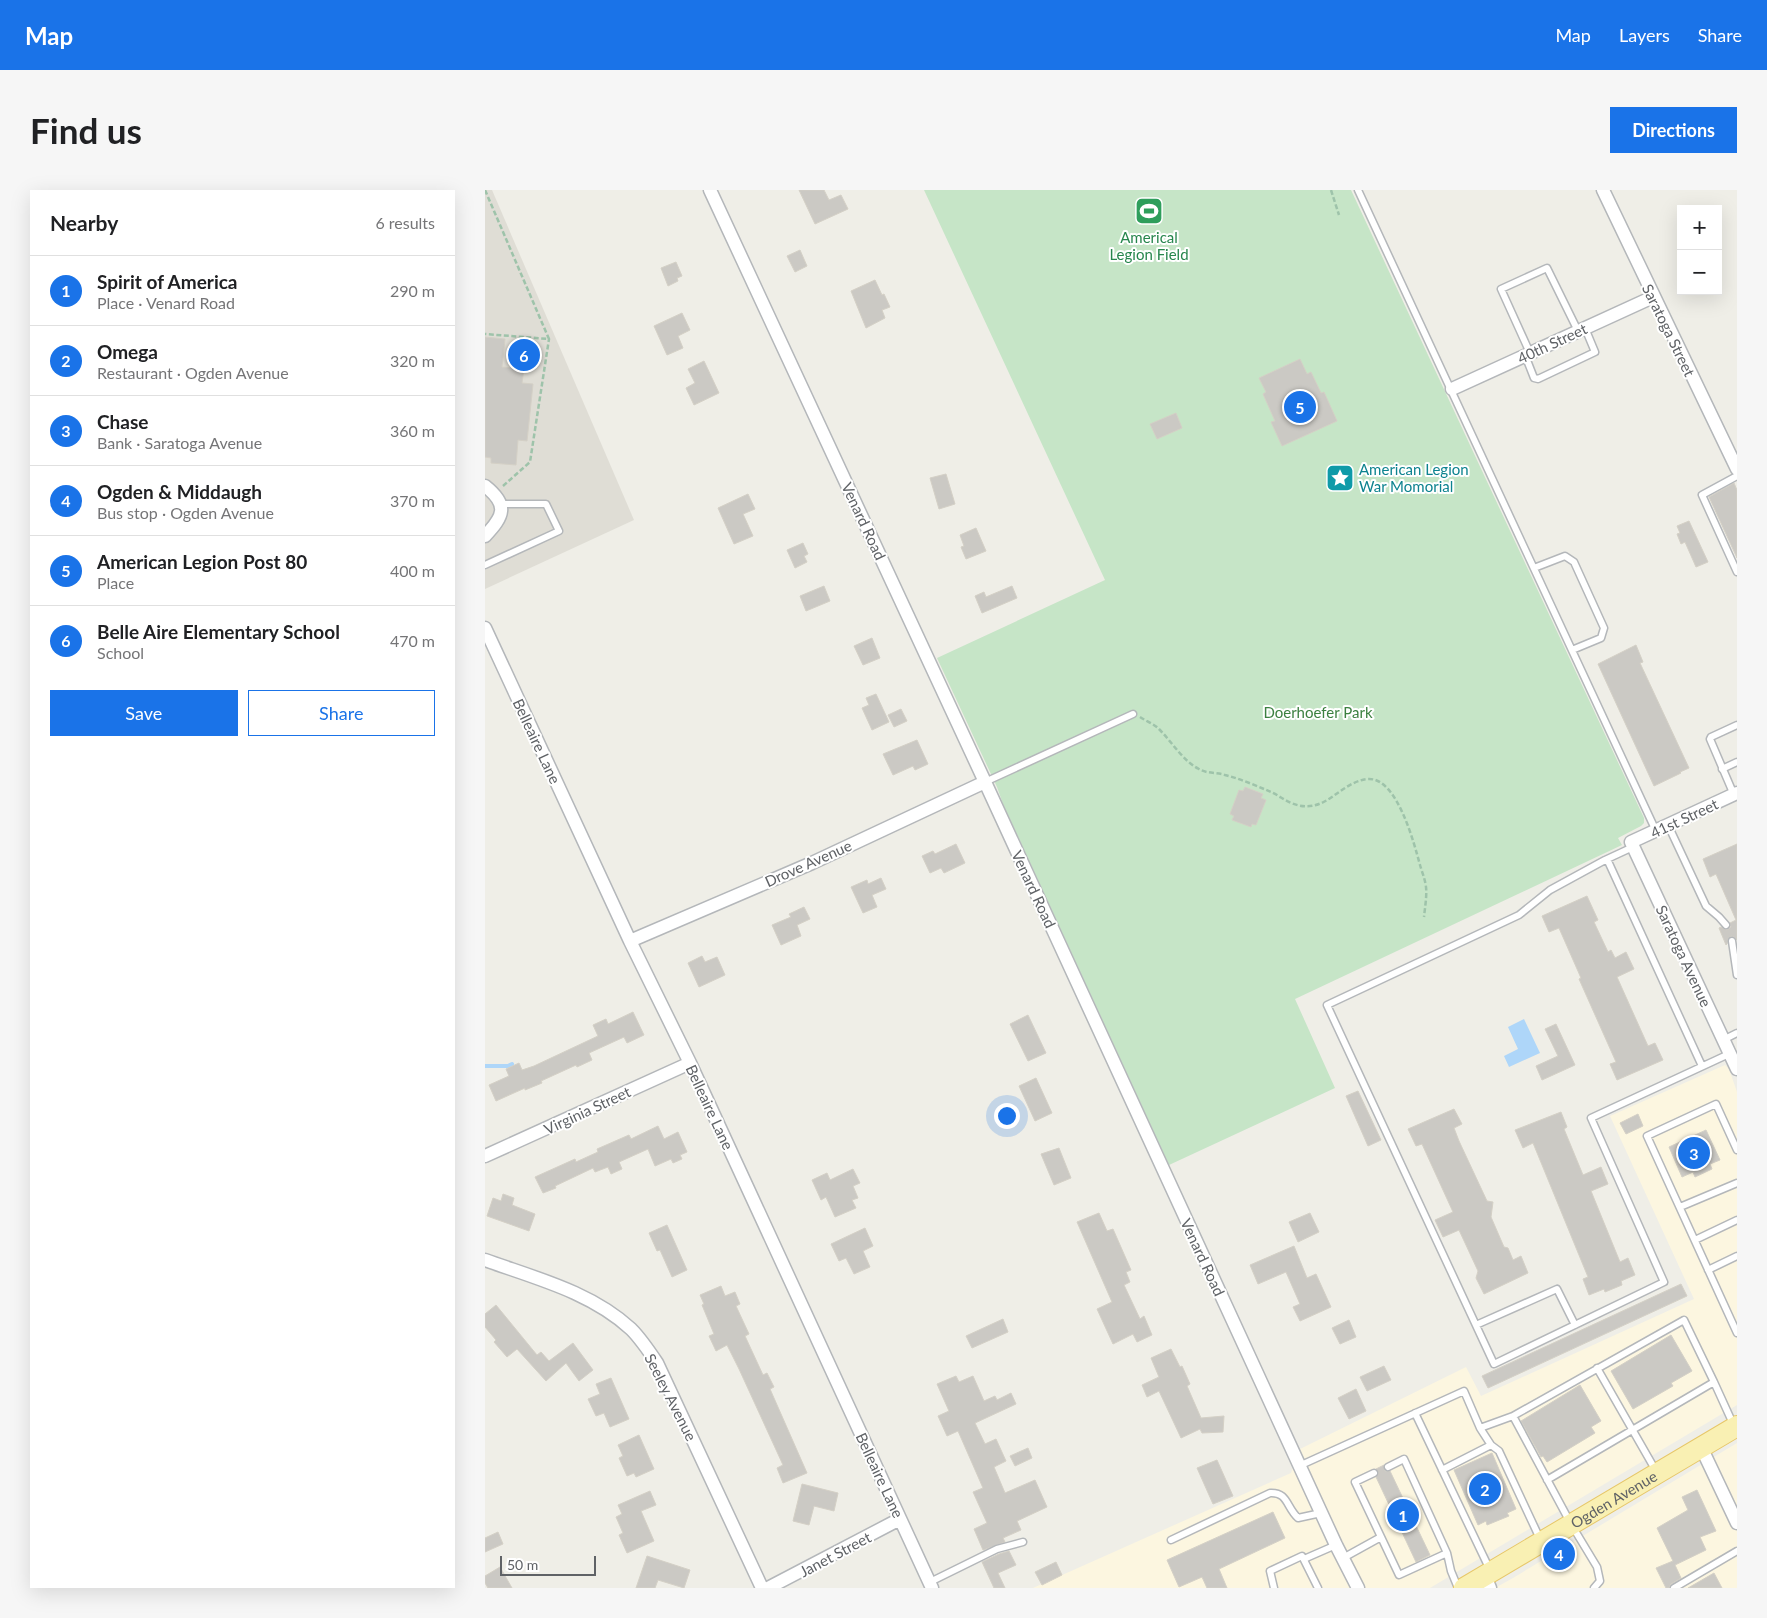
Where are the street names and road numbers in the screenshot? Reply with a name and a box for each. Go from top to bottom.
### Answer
street label: Saratoga Street [1639,281,1699,380]
street label: 40th Street [1514,319,1590,367]
street label: Venard Road [838,479,890,563]
street label: Belleaire Lane [509,696,565,787]
street label: 41st Street [1647,794,1721,841]
street label: Drove Avenue [762,836,854,890]
street label: Venard Road [1008,847,1060,931]
street label: Saratoga Avenue [1653,902,1715,1010]
street label: Belleaire Lane [682,1062,738,1153]
street label: Virginia Street [541,1082,634,1138]
street label: Venard Road [1177,1215,1229,1299]
street label: Seeley Avenue [641,1350,701,1444]
street label: Belleaire Lane [852,1430,908,1521]
street label: Ogden Avenue [1567,1467,1660,1532]
street label: Janet Street [796,1527,874,1580]

